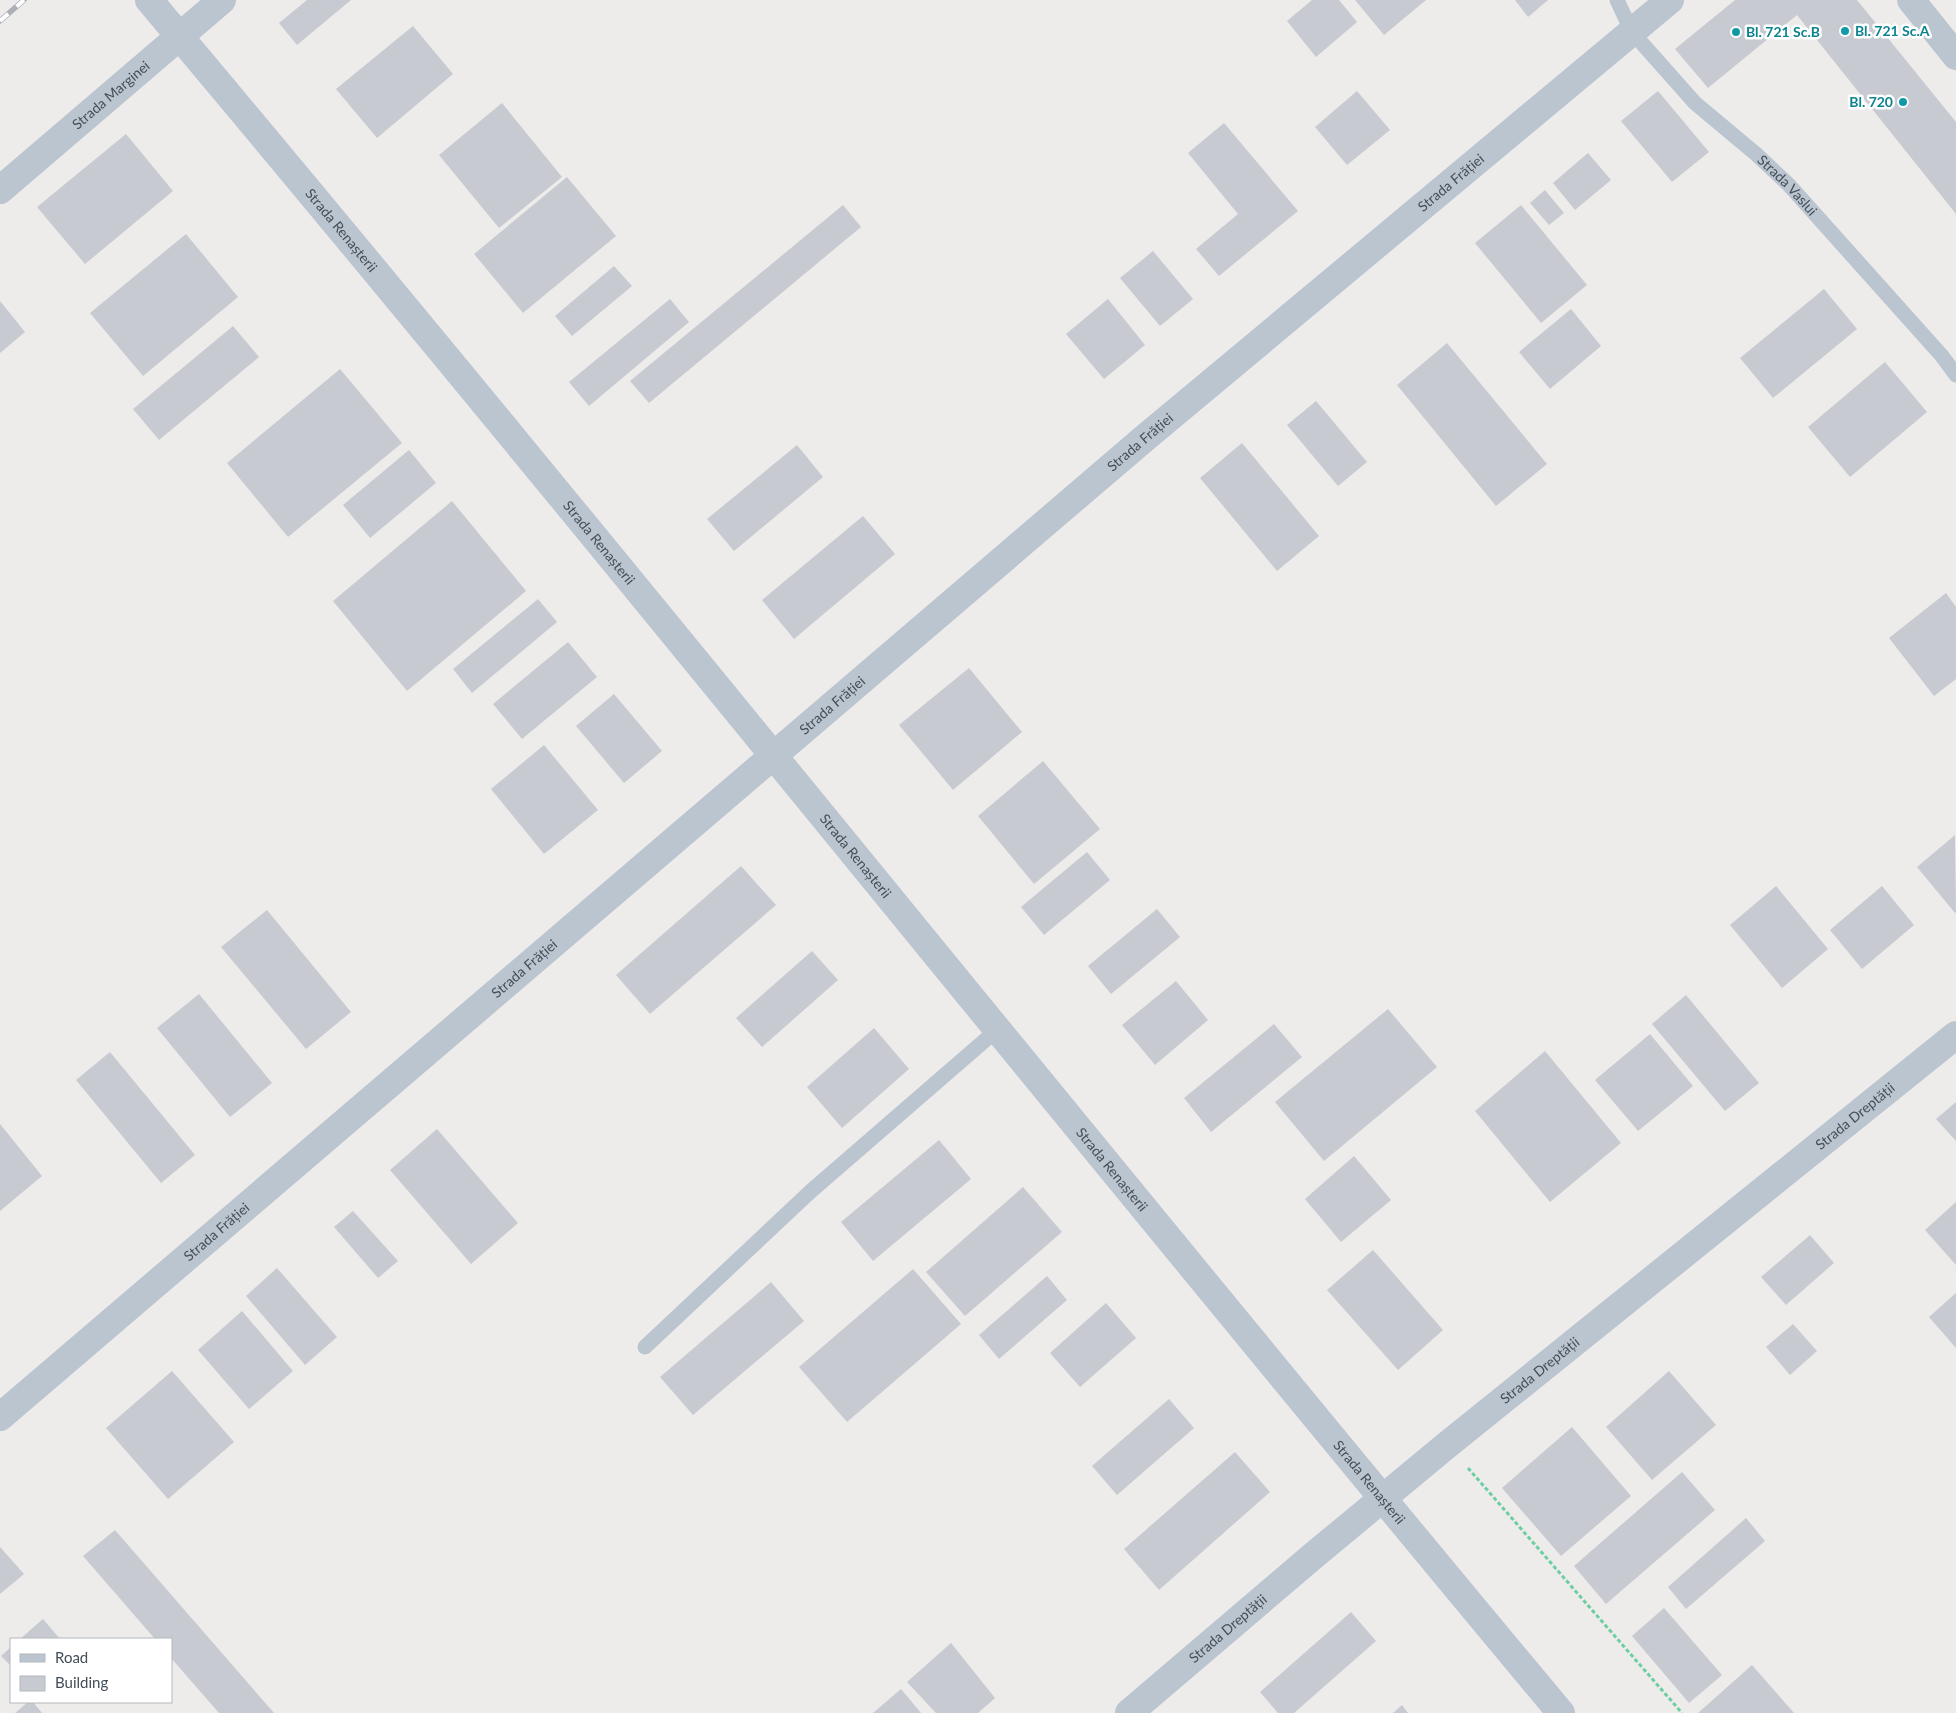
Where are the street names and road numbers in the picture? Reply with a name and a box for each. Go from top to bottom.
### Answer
street label: Strada Marginei [68,57,153,133]
street label: Strada Frăției [1414,150,1487,215]
street label: Strada Vaslui [1754,151,1821,219]
street label: Strada Renașterii [302,185,381,275]
street label: Strada Frăției [1103,409,1176,475]
street label: Strada Renașterii [560,497,639,588]
street label: Strada Frăției [796,672,868,738]
street label: Strada Renașterii [817,810,895,901]
street label: Strada Frăției [488,935,560,1001]
street label: Strada Dreptății [1812,1079,1898,1153]
street label: Strada Renașterii [1073,1124,1152,1215]
street label: Strada Frăției [180,1199,253,1264]
street label: Strada Dreptății [1496,1333,1582,1407]
street label: Strada Renașterii [1330,1437,1409,1527]
street label: Strada Dreptății [1185,1590,1270,1666]

